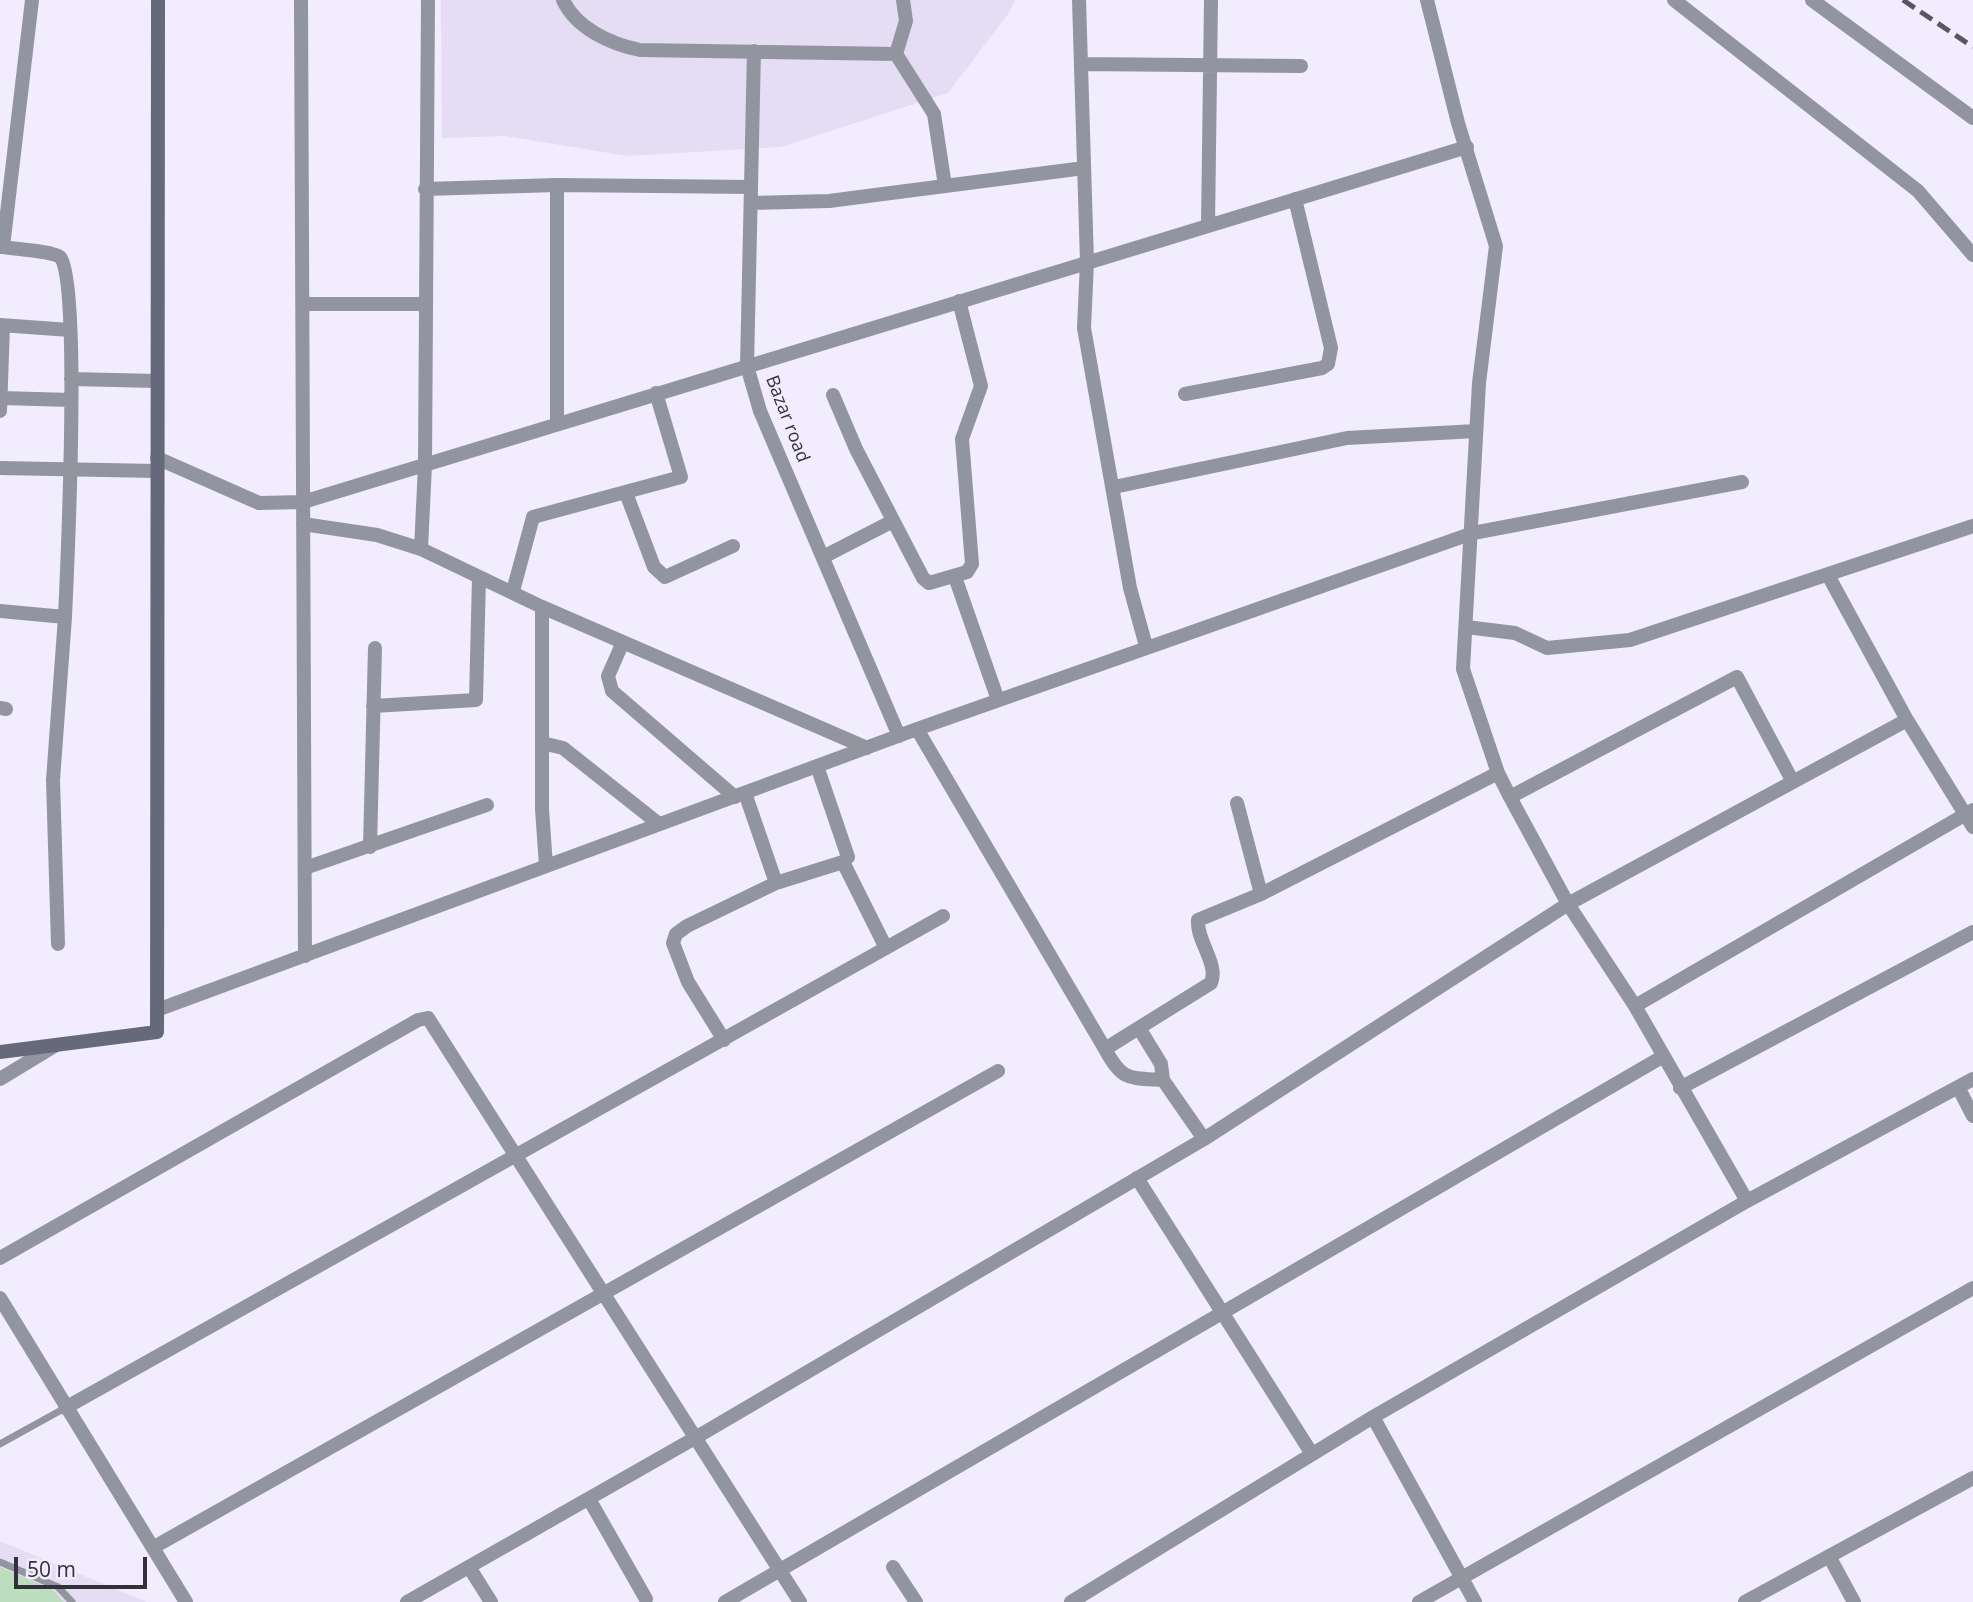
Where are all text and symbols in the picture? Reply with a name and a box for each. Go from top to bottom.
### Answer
street label: Bazar road [761,373,813,465]
scale bar [18,1542,150,1586]
text: 50 m [27,1555,76,1583]

